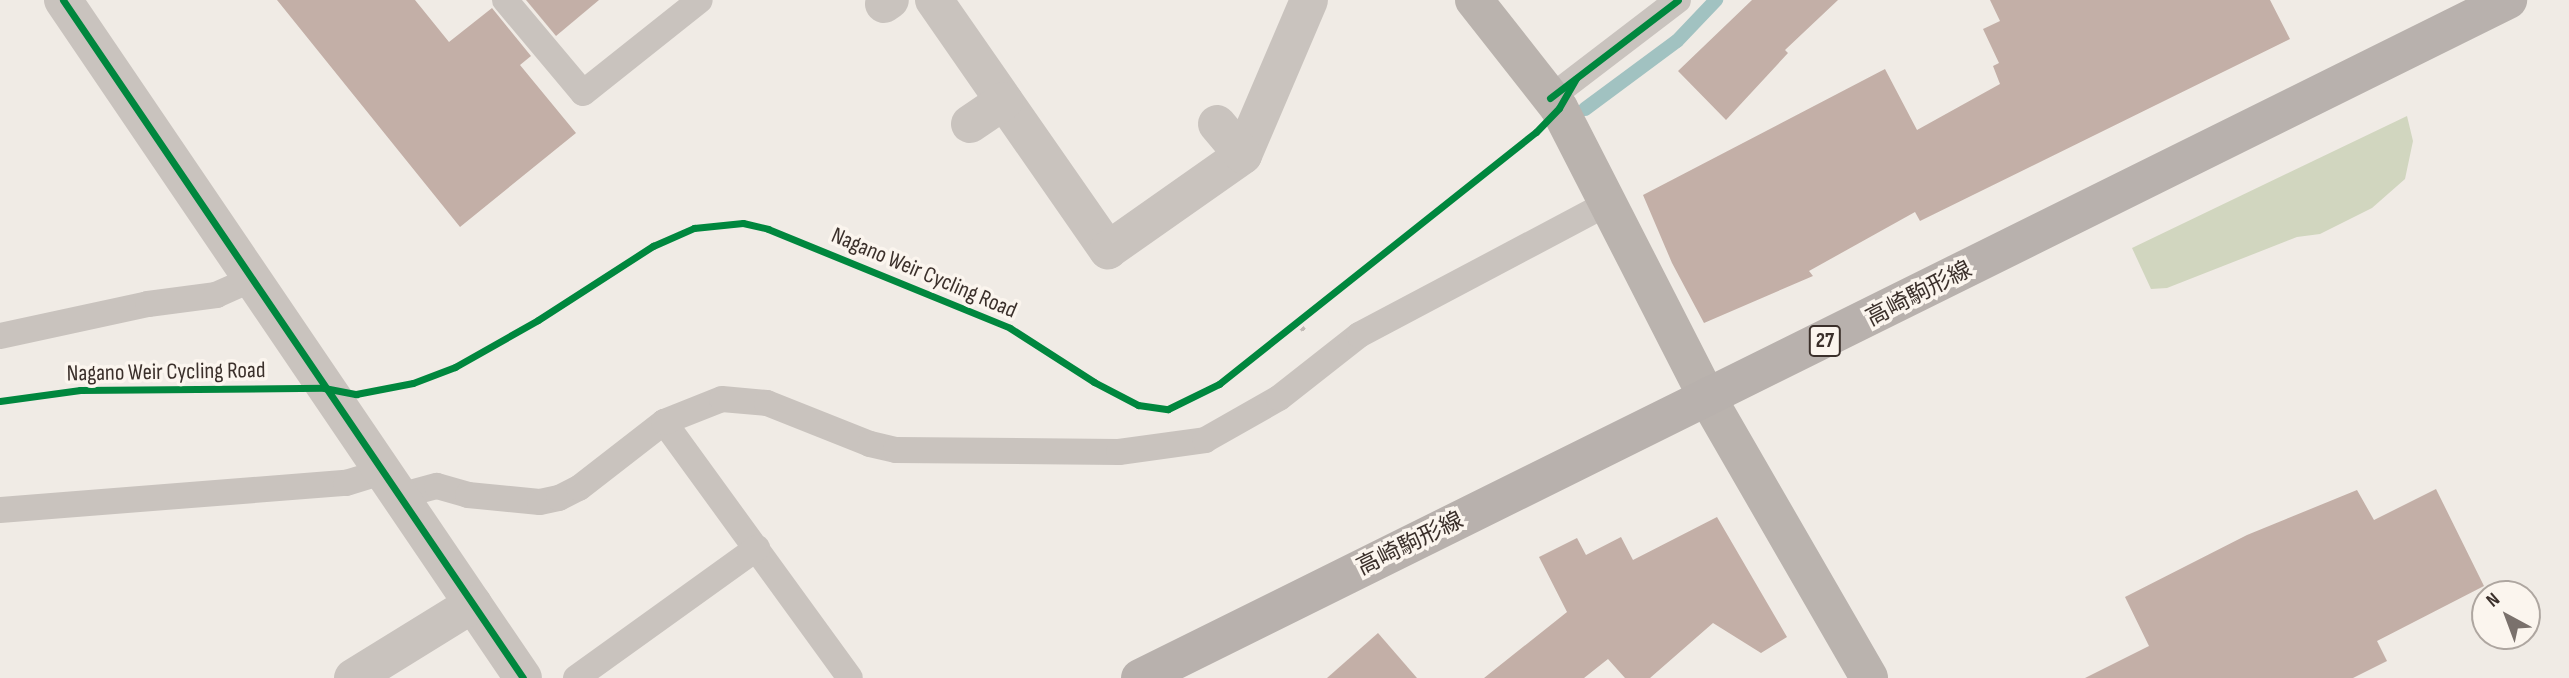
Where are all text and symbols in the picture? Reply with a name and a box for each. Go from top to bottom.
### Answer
street label: Nagano Weir Cycling Road [827,221,1021,325]
street label: 高崎駒形線 [1862,256,1976,332]
road number: 27 [1808,324,1842,358]
street label: Nagano Weir Cycling Road [66,356,266,388]
street label: 高崎駒形線 [1352,506,1468,582]
north arrow [2471,580,2541,650]
text: N [2482,588,2505,612]

